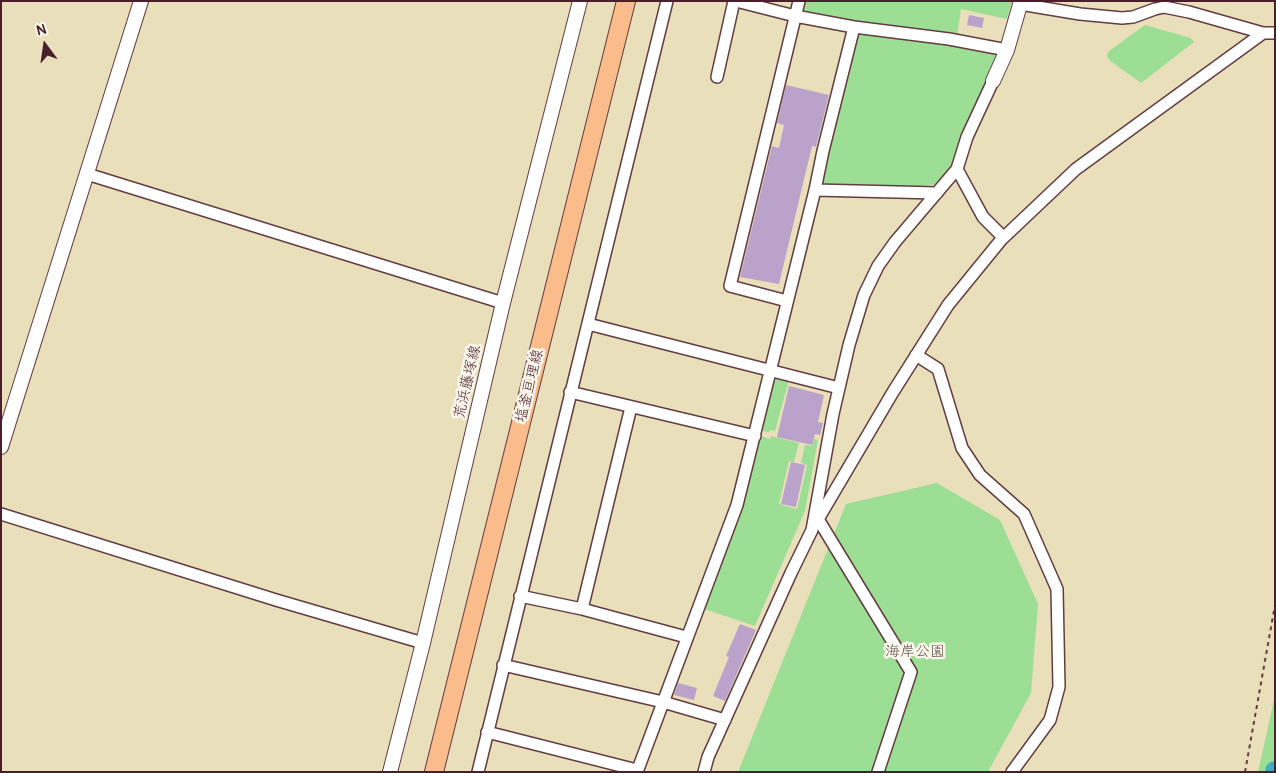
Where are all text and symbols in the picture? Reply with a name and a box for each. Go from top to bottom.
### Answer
north arrow [20,20,70,70]
text: N [35,21,48,39]
street label: 荒浜藤塚線 [451,343,485,421]
street label: 塩釜亘理線 [512,347,548,425]
park label: 海岸公園 [885,643,945,661]

